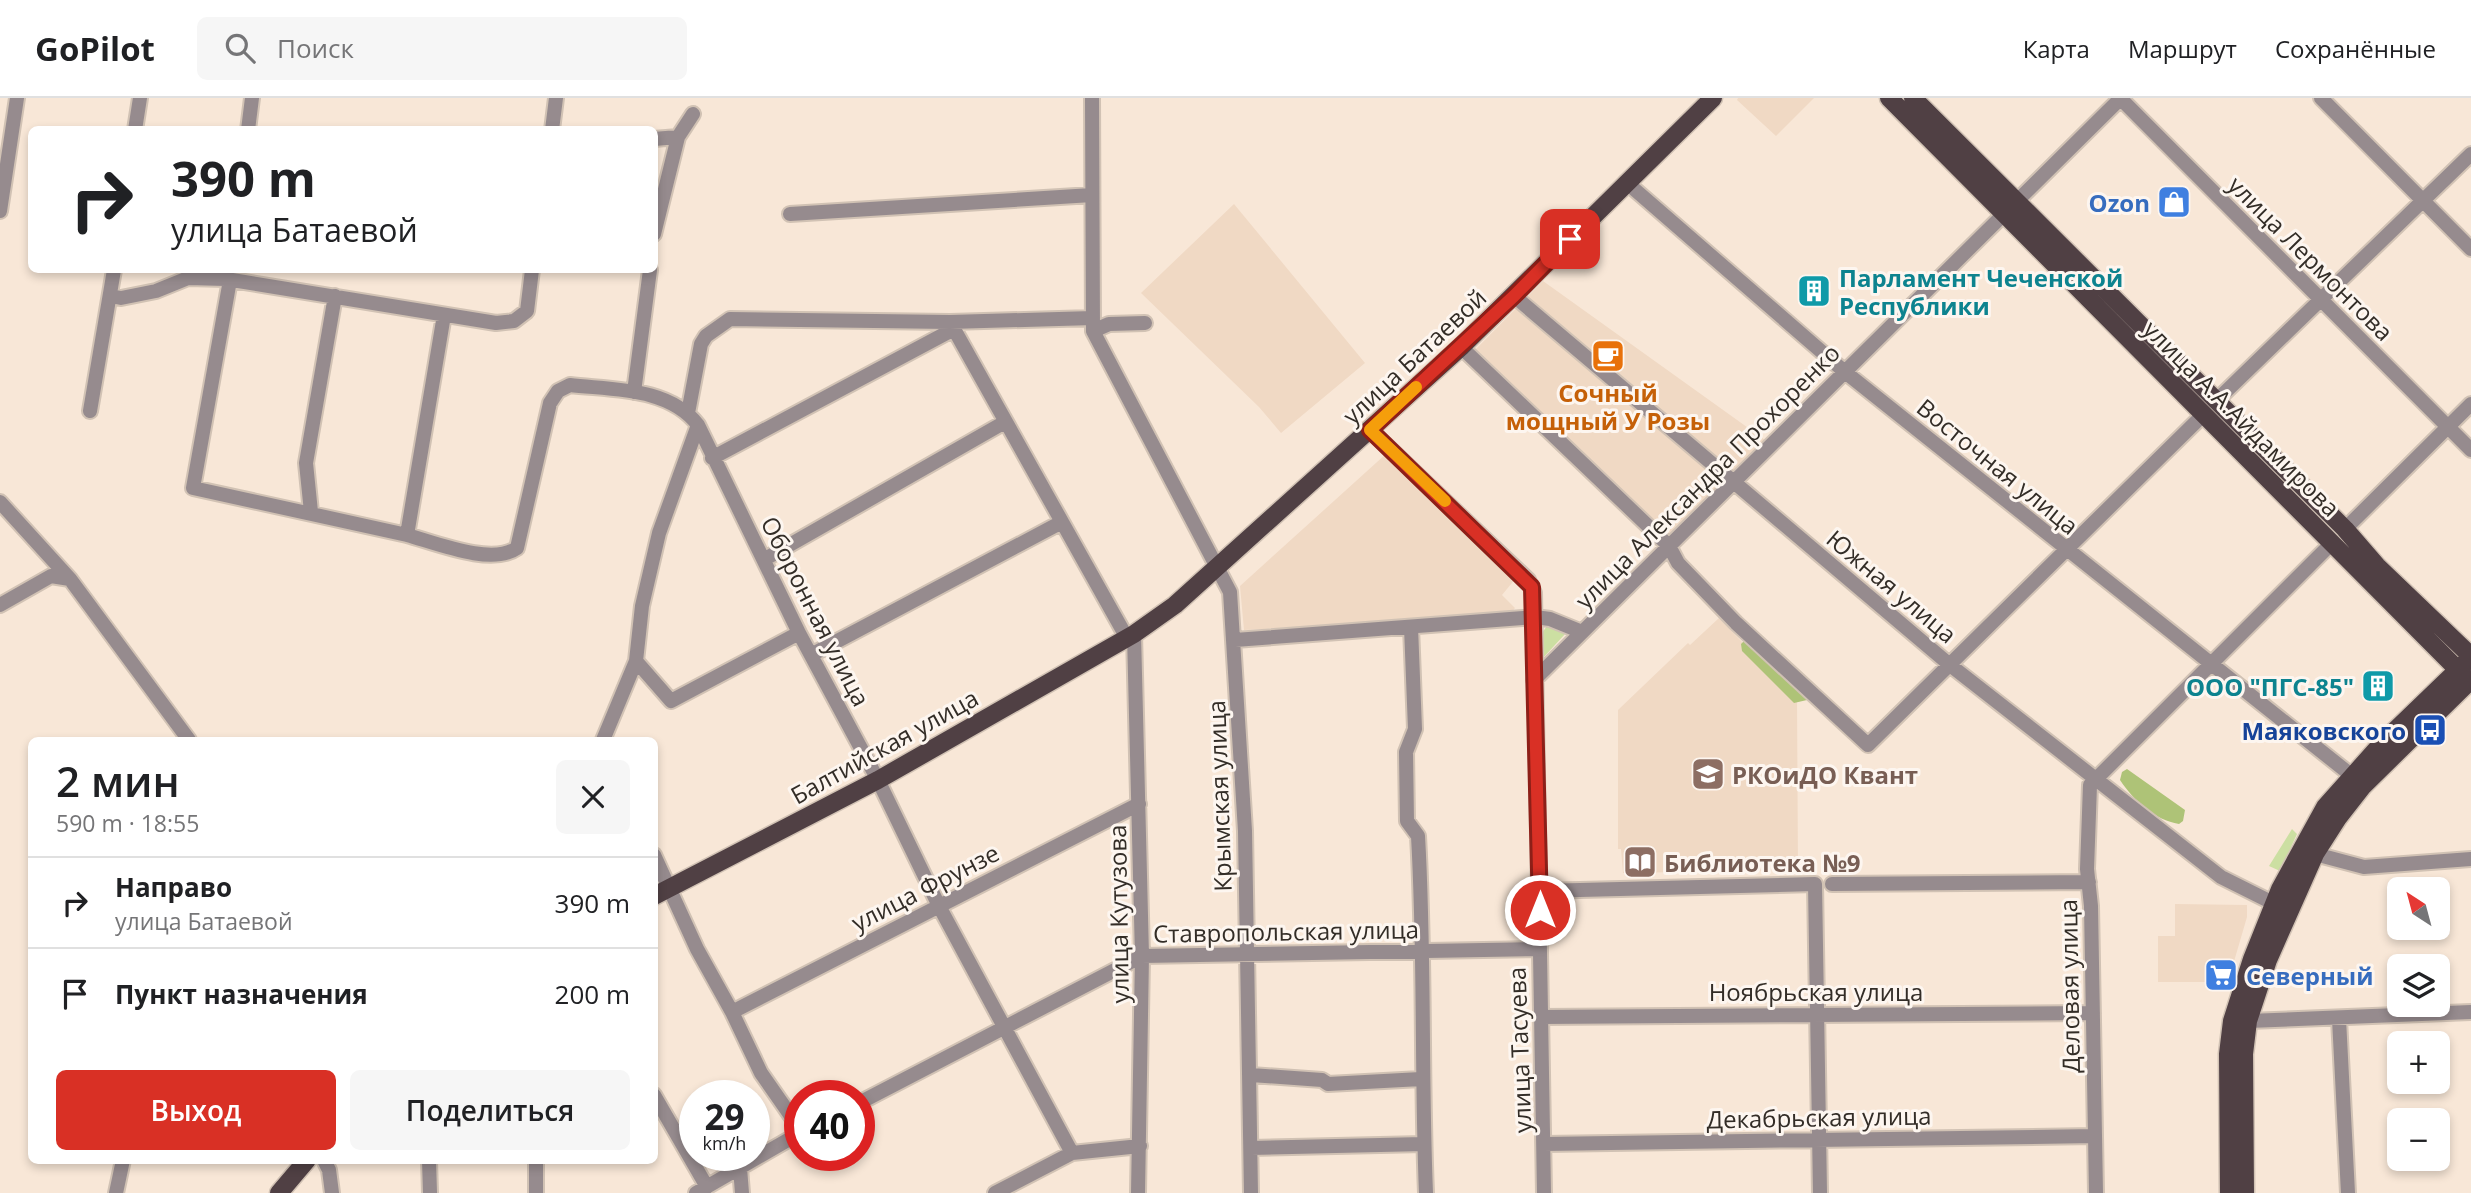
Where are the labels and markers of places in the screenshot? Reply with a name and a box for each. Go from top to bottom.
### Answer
shop icon: Ozon [2155,183,2193,221]
place label: Ozon [2089,186,2150,219]
pin [1540,209,1600,269]
place label: Парламент Чеченской Республики [1839,261,2123,322]
building icon: Парламент Чеченской Республики [1795,272,1833,310]
cafe icon: Сочный мощный У Розы [1589,337,1627,375]
place label: Сочный мощный У Розы [1506,376,1710,437]
building icon: ООО "ПГС-85" [2359,667,2397,705]
place label: ООО "ПГС-85" [2186,670,2354,703]
bus stop icon: Маяковского [2411,711,2449,749]
place label: Маяковского [2241,714,2406,747]
school or university icon: РКОиДО Квант [1689,755,1727,793]
place label: РКОиДО Квант [1732,758,1918,791]
library icon: Библиотека №9 [1621,843,1659,881]
place label: Библиотека №9 [1664,846,1861,879]
supermarket icon: Северный [2202,956,2240,994]
place label: Северный [2246,959,2374,992]

